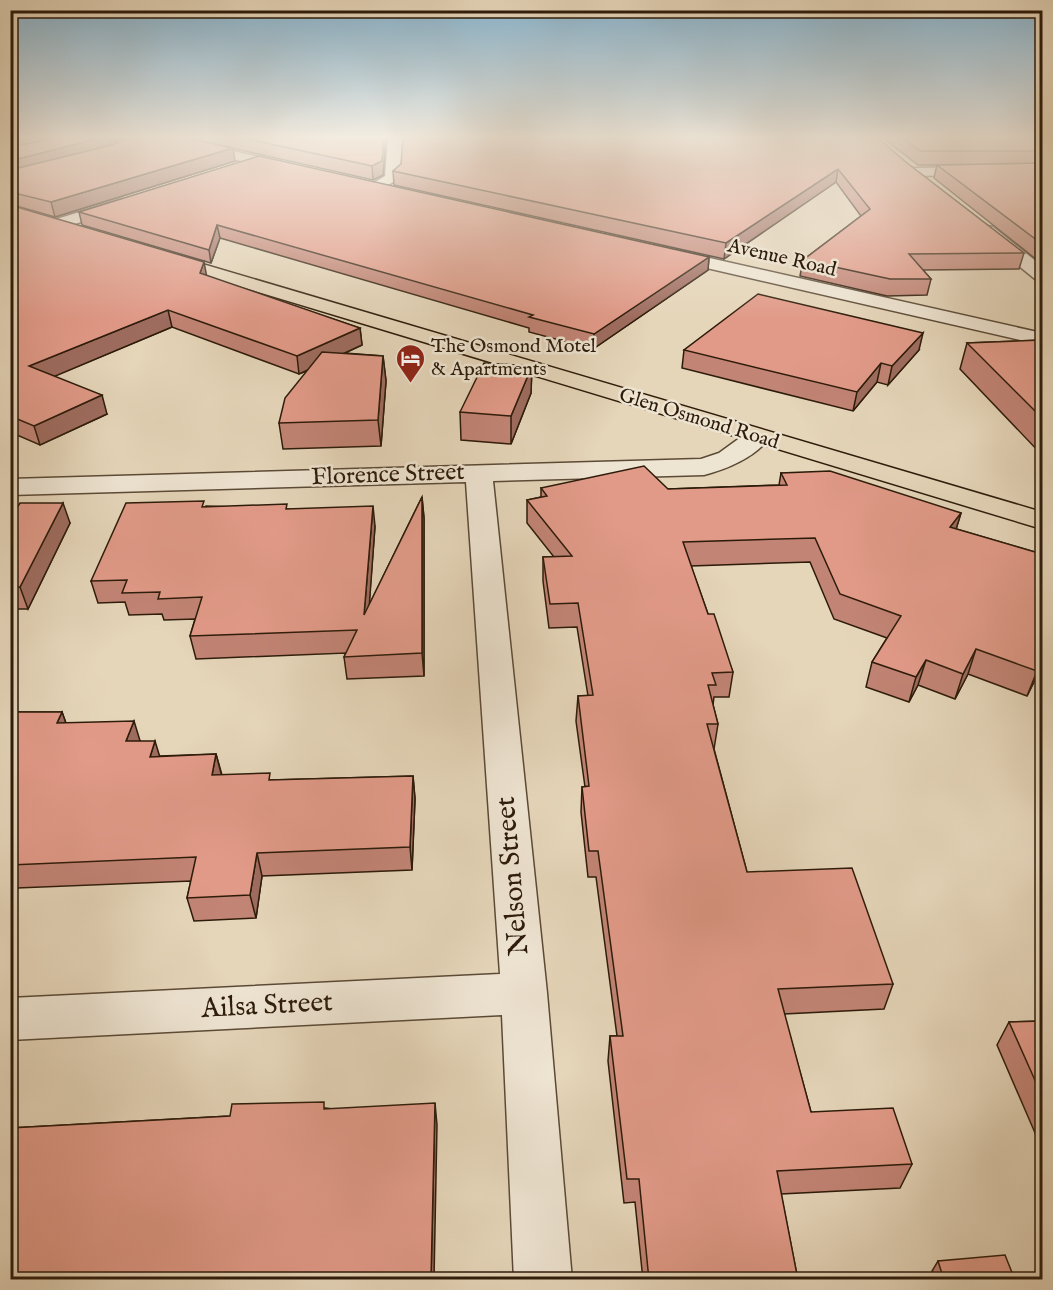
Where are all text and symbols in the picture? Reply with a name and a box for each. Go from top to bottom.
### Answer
street label: Avenue Road [724,233,839,283]
place label: The Osmond Motel & Apartments [431,334,597,382]
hotel icon: The Osmond Motel & Apartments [394,342,426,384]
street label: Glen Osmond Road [616,383,782,455]
street label: Florence Street [311,457,465,493]
street label: Nelson Street [489,795,537,957]
street label: Ailsa Street [199,985,334,1027]

